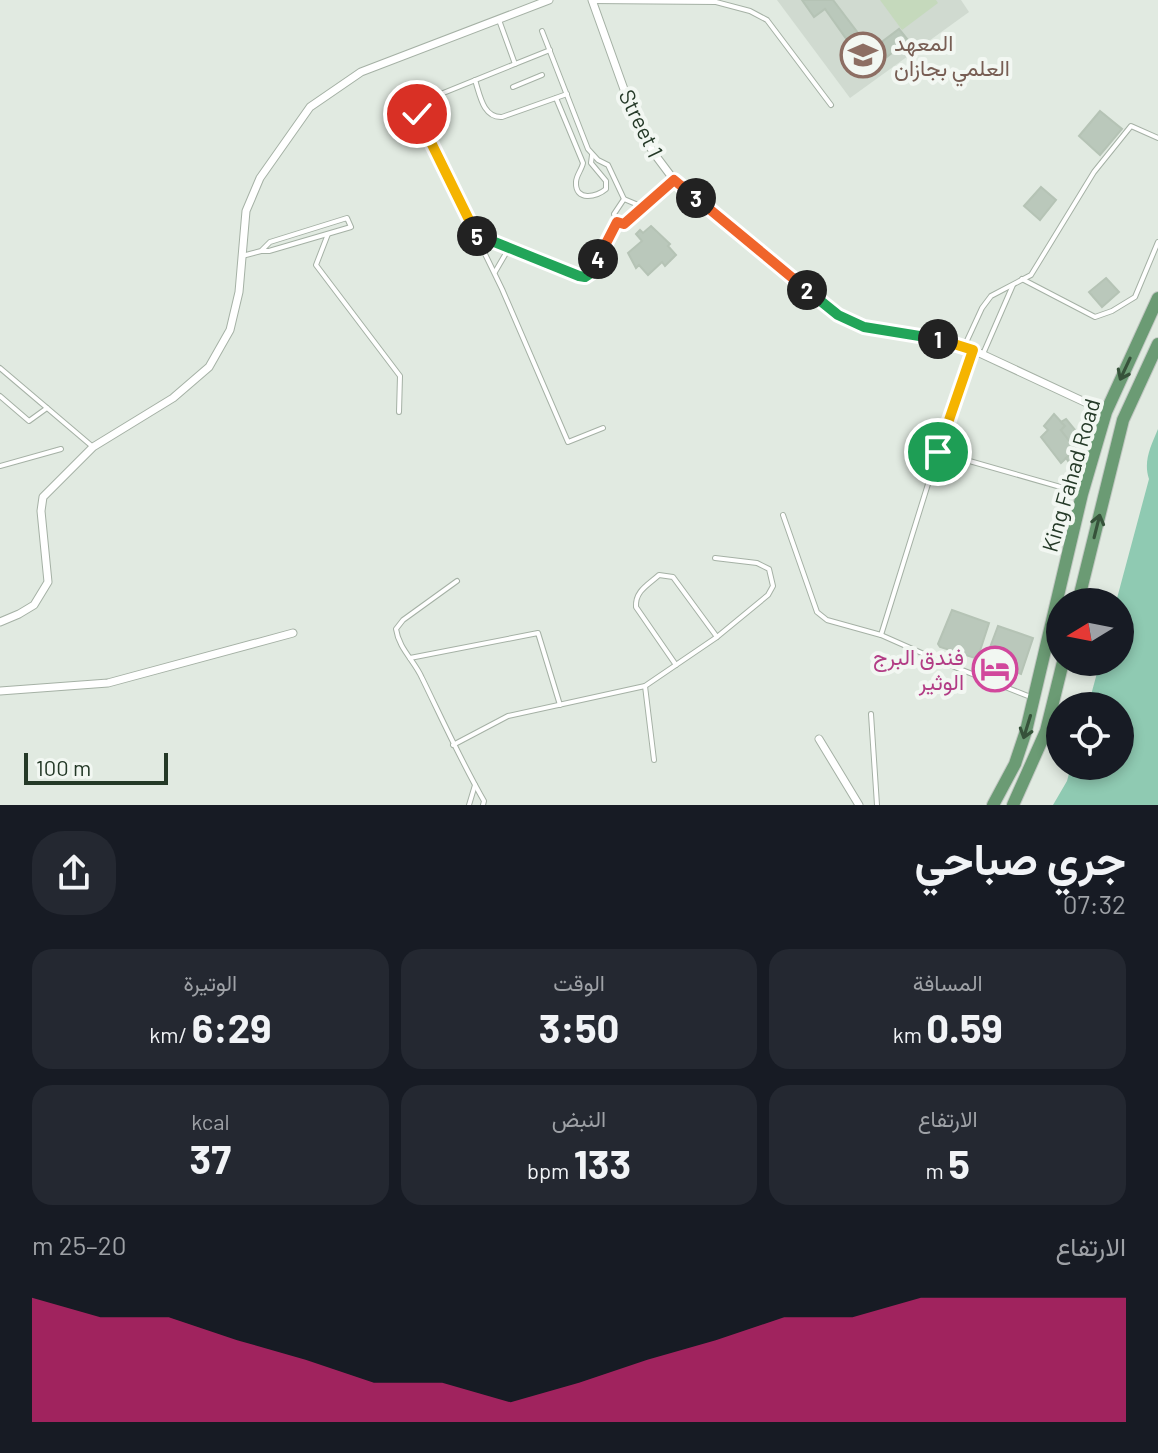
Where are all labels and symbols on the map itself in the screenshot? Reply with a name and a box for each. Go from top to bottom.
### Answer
place label: المعهد العلمي بجازان [894,29,1010,87]
school or university icon: المعهد العلمي بجازان [839,31,887,79]
pin [383,80,451,148]
street label: Street 1 [614,85,670,161]
pin: 3 [676,178,716,218]
pin: 5 [457,216,497,256]
pin: 4 [578,239,618,279]
pin: 2 [787,270,827,310]
pin: 1 [918,319,958,359]
one-way arrow [1117,356,1132,381]
street label: King Fahad Road [1036,395,1104,555]
pin [904,418,972,486]
one-way arrow [1090,514,1105,540]
north arrow [1046,588,1134,676]
place label: فندق البرج الوثير [873,643,964,696]
hotel icon: فندق البرج الوثير [971,645,1019,693]
one-way arrow [1019,713,1034,739]
scale bar [24,749,168,785]

